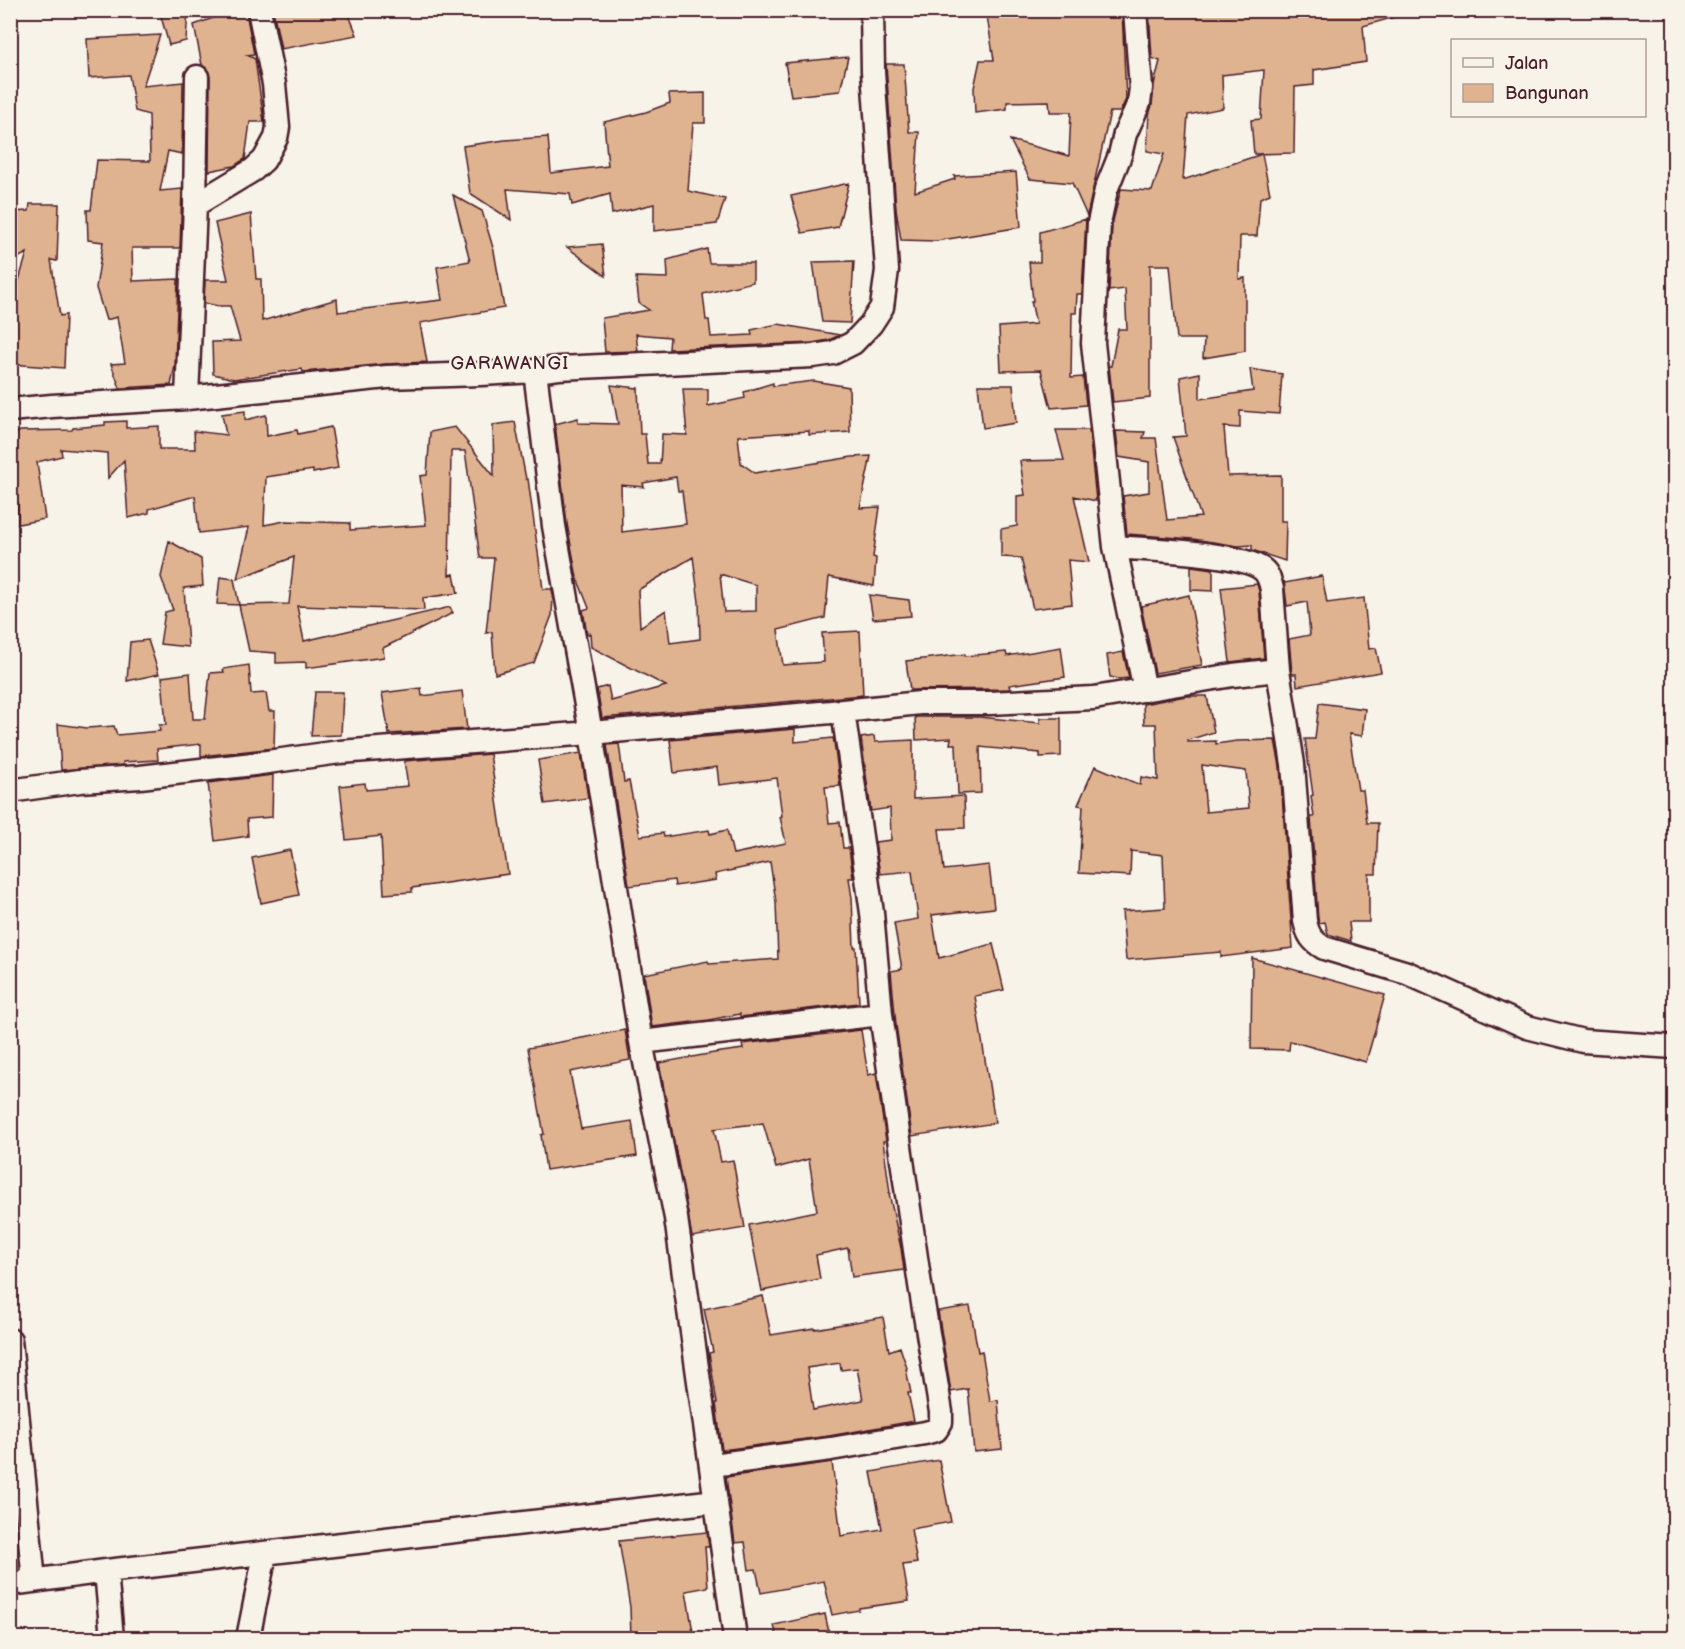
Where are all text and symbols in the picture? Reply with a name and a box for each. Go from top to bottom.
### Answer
legend [1451,39,1646,117]
text: Jalan [1505,53,1548,74]
text: Bangunan [1505,83,1589,104]
district label: GARAWANGI [450,353,570,374]

